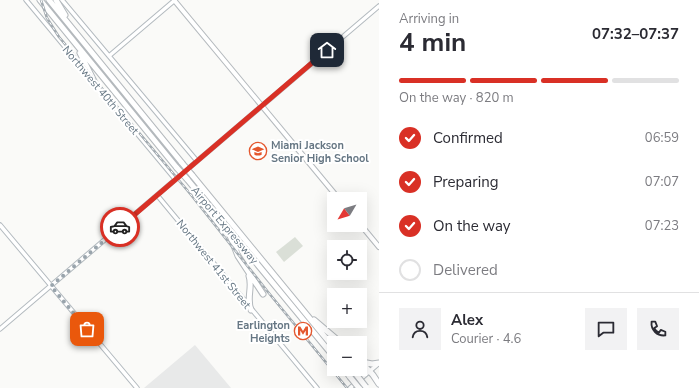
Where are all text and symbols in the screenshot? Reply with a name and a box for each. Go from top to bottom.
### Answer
text: Arriving in [399,10,459,28]
text: 07:32–07:37 [592,24,679,44]
text: 4 min [399,25,466,60]
pin [310,33,344,67]
icon: home [316,39,338,61]
street label: Northwest 40th Street [59,43,142,138]
text: On the way · 820 m [399,89,514,107]
icon: check [399,127,421,149]
text: Confirmed [433,128,503,148]
text: 06:59 [645,129,679,147]
place label: Miami Jackson Senior High School [271,138,369,166]
school or university icon: Miami Jackson Senior High School [248,141,268,161]
icon: check [399,171,421,193]
text: Preparing [433,172,498,192]
text: 07:07 [645,173,679,191]
street label: Airport Expressway [188,183,262,268]
north arrow [327,192,367,232]
map controls [327,192,367,376]
courier [100,207,140,247]
icon: check [399,215,421,237]
icon: car [109,216,131,238]
text: On the way [433,216,511,236]
street label: Northwest 41st Street [173,217,254,312]
text: 07:23 [645,217,679,235]
button: locate [327,240,367,280]
text: Delivered [433,260,498,280]
button: + [327,288,367,328]
button: person [399,308,441,350]
button: chat [585,308,627,350]
button: phone [637,308,679,350]
text: Alex [451,310,483,330]
pin [70,312,104,346]
icon: bag [76,318,98,340]
place label: Earlington Heights [237,318,290,346]
metro station icon: Earlington Heights [293,321,313,341]
text: Courier · 4.6 [451,330,521,348]
button: − [327,336,367,376]

